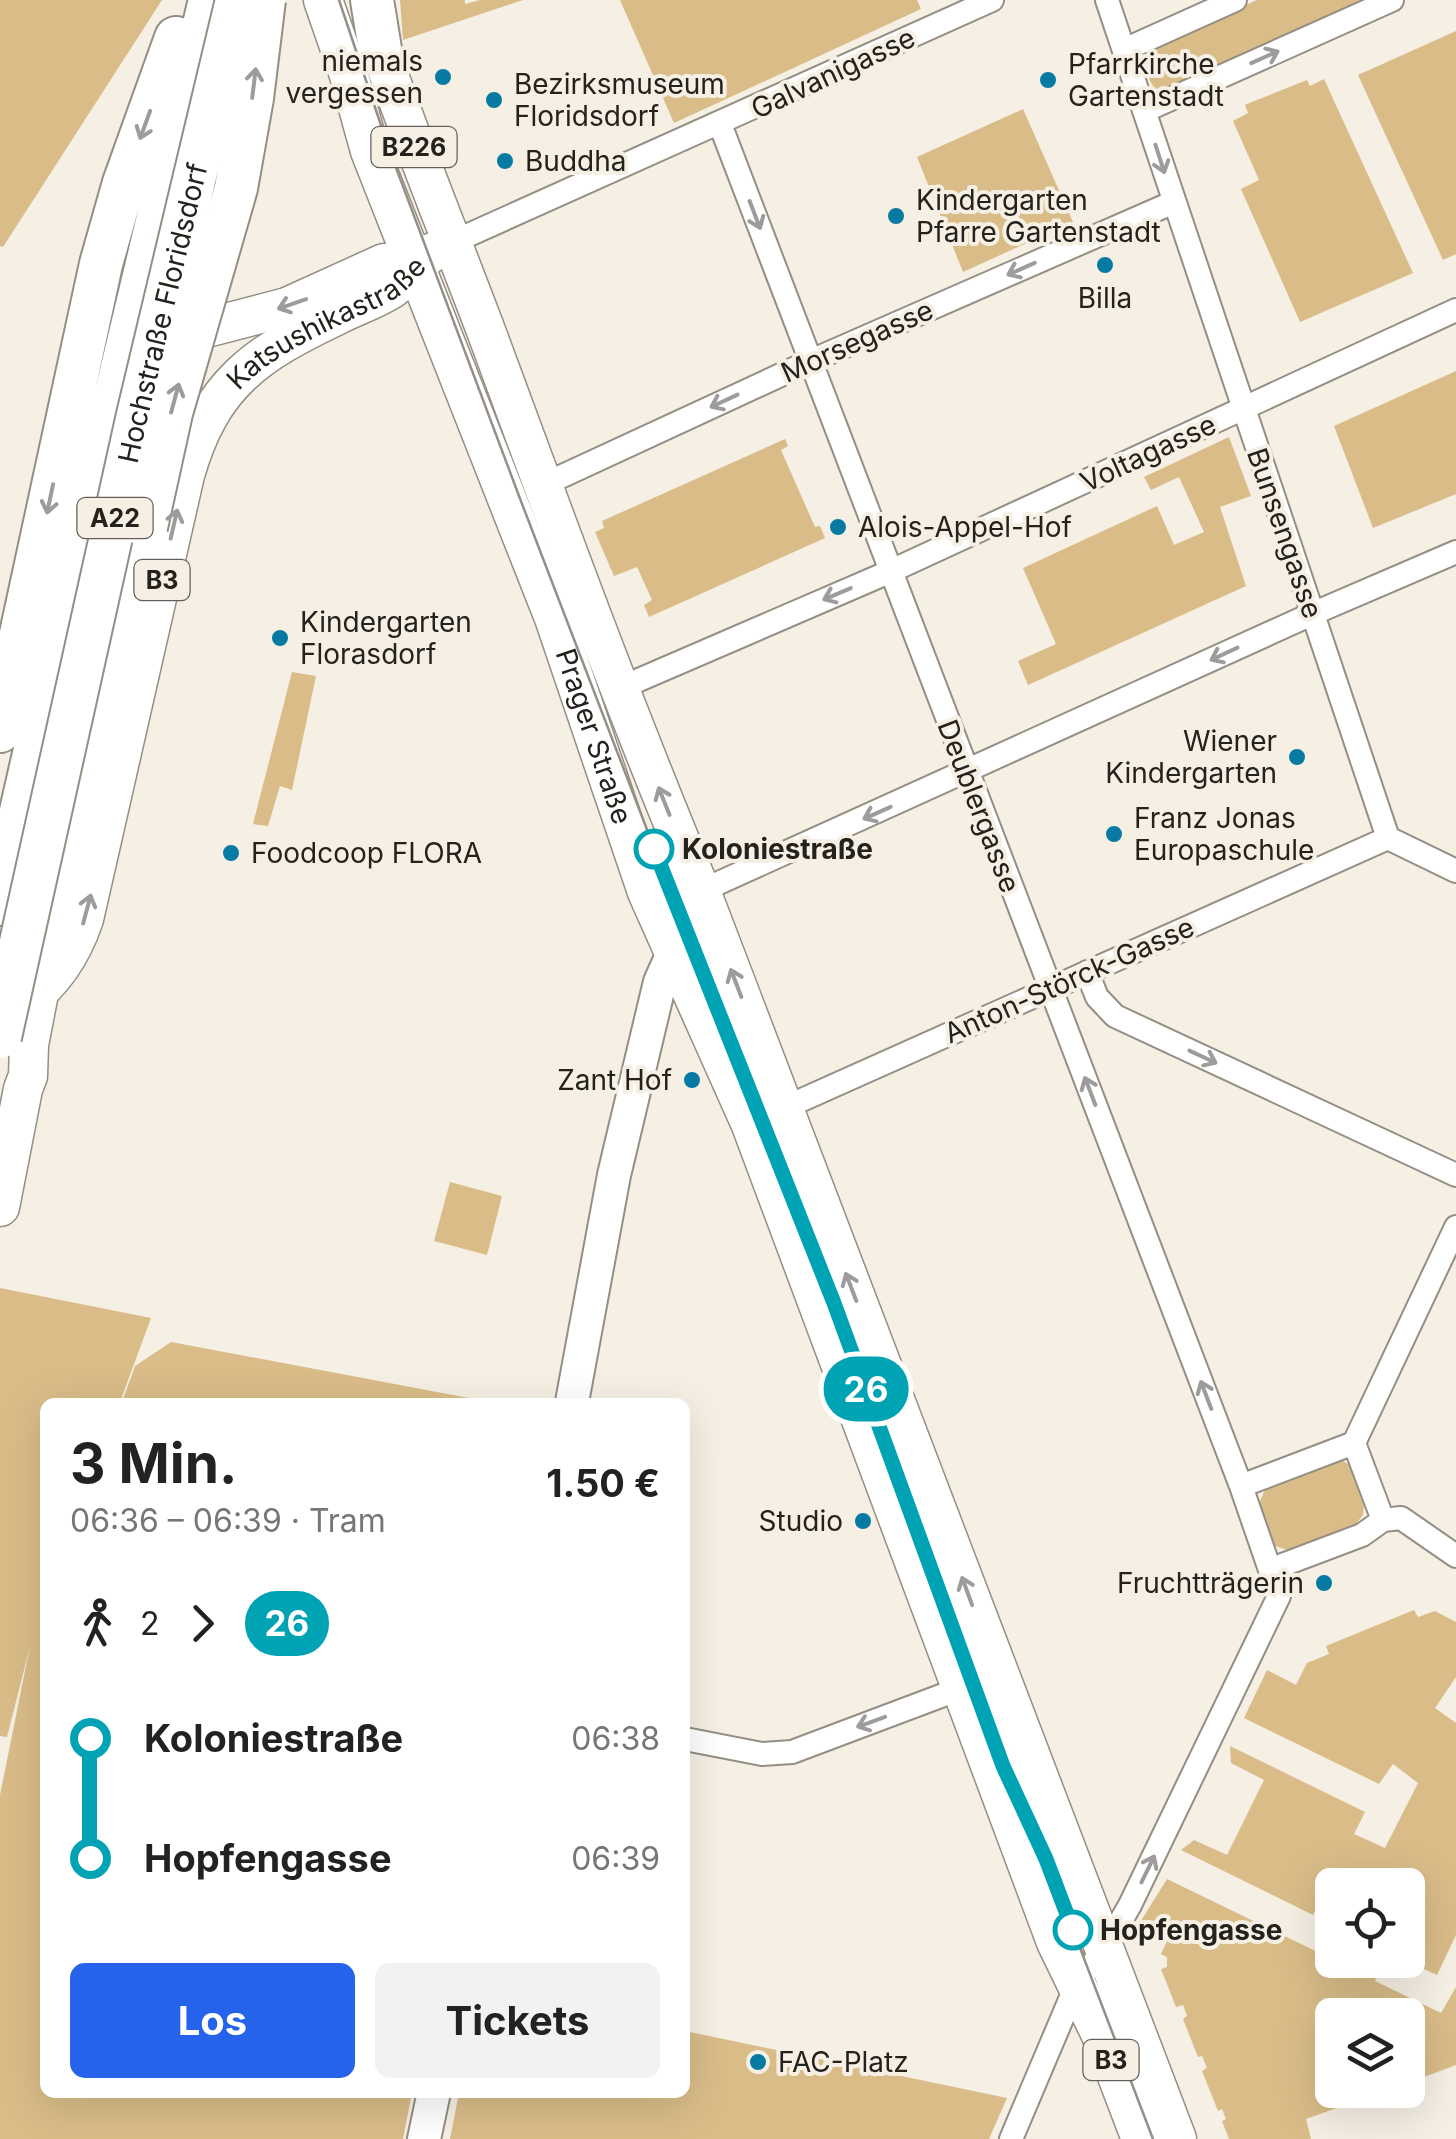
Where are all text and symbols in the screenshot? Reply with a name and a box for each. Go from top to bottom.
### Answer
street label: Galvanigasse [746,20,920,126]
place label: niemals vergessen [285,44,423,110]
place label: Pfarrkirche Gartenstadt [1068,47,1224,113]
one-way arrow [1249,47,1280,65]
marker: niemals vergessen [432,66,454,88]
one-way arrow [245,67,264,99]
place label: Bezirksmuseum Floridsdorf [514,67,725,133]
marker: Pfarrkirche Gartenstadt [1037,69,1059,91]
marker: Bezirksmuseum Floridsdorf [483,89,505,111]
one-way arrow [135,108,153,139]
road number: B226 [372,127,456,167]
one-way arrow [1152,142,1170,174]
place label: Buddha [525,144,626,178]
marker: Buddha [494,150,516,172]
street label: Hochstraße Floridsdorf [111,160,214,466]
place label: Kindergarten Pfarre Gartenstadt [916,183,1161,249]
one-way arrow [748,200,766,230]
marker: Kindergarten Pfarre Gartenstadt [885,205,907,227]
street label: Katsushikastraße [219,249,433,396]
marker: Billa [1094,254,1116,276]
one-way arrow [1006,261,1037,279]
place label: Billa [1078,281,1132,315]
street label: Morsegasse [776,292,938,390]
one-way arrow [276,297,308,315]
one-way arrow [167,382,186,414]
one-way arrow [710,393,740,412]
street label: Voltagasse [1075,407,1221,499]
street label: Bunsengasse [1240,443,1330,623]
one-way arrow [40,482,58,514]
road number: A22 [78,498,152,538]
one-way arrow [166,509,184,541]
place label: Alois-Appel-Hof [858,510,1072,544]
marker: Alois-Appel-Hof [827,516,849,538]
road number: B3 [134,560,190,600]
one-way arrow [822,586,852,604]
place label: Kindergarten Florasdorf [300,605,472,671]
marker: Kindergarten Florasdorf [269,627,291,649]
street label: Prager Straße [549,644,640,828]
one-way arrow [1210,646,1240,665]
street label: Deublergasse [930,715,1028,897]
place label: Wiener Kindergarten [1105,724,1277,790]
marker: Wiener Kindergarten [1286,746,1308,768]
one-way arrow [653,787,671,817]
place label: Franz Jonas Europaschule [1134,801,1314,867]
one-way arrow [862,804,892,823]
marker: Franz Jonas Europaschule [1103,823,1125,845]
marker: Koloniestraße [635,830,673,868]
place label: Koloniestraße [682,832,873,866]
place label: Foodcoop FLORA [251,836,482,870]
marker: Foodcoop FLORA [220,842,242,864]
one-way arrow [78,894,97,925]
street label: Anton-Störck-Gasse [939,910,1199,1050]
one-way arrow [726,969,744,1000]
one-way arrow [1188,1049,1218,1067]
place label: Zant Hof [557,1063,672,1097]
marker: Zant Hof [681,1069,703,1091]
one-way arrow [1080,1076,1098,1107]
one-way arrow [841,1273,859,1304]
line badge: 26 [821,1356,911,1422]
text: 26 [844,1368,888,1410]
one-way arrow [1196,1380,1214,1411]
text: 3 Min. [70,1430,237,1496]
text: 1.50 € [546,1460,660,1506]
text: 06:36 – 06:39 · Tram [70,1501,386,1540]
place label: Studio [759,1504,843,1538]
marker: Studio [852,1510,874,1532]
place label: Fruchtträgerin [1117,1566,1304,1600]
marker: Fruchtträgerin [1313,1572,1335,1594]
one-way arrow [956,1576,974,1607]
icon: walk [70,1596,125,1651]
icon: forward [175,1596,230,1651]
text: 26 [265,1602,309,1644]
text: 2 [140,1604,160,1643]
one-way arrow [856,1714,887,1732]
text: Koloniestraße [144,1715,403,1761]
text: 06:38 [571,1719,660,1758]
text: Hopfengasse [144,1835,392,1881]
text: 06:39 [571,1839,660,1878]
one-way arrow [1139,1855,1158,1885]
map controls [1315,1868,1425,2108]
button: locate [1315,1868,1425,1978]
marker: Hopfengasse [1054,1911,1092,1949]
place label: Hopfengasse [1100,1913,1282,1947]
button: Los [70,1963,355,2078]
button: Tickets [375,1963,660,2078]
button: layers [1315,1998,1425,2108]
road number: B3 [1084,2040,1138,2080]
place label: FAC-Platz [778,2045,909,2079]
marker: FAC-Platz [747,2051,769,2073]

